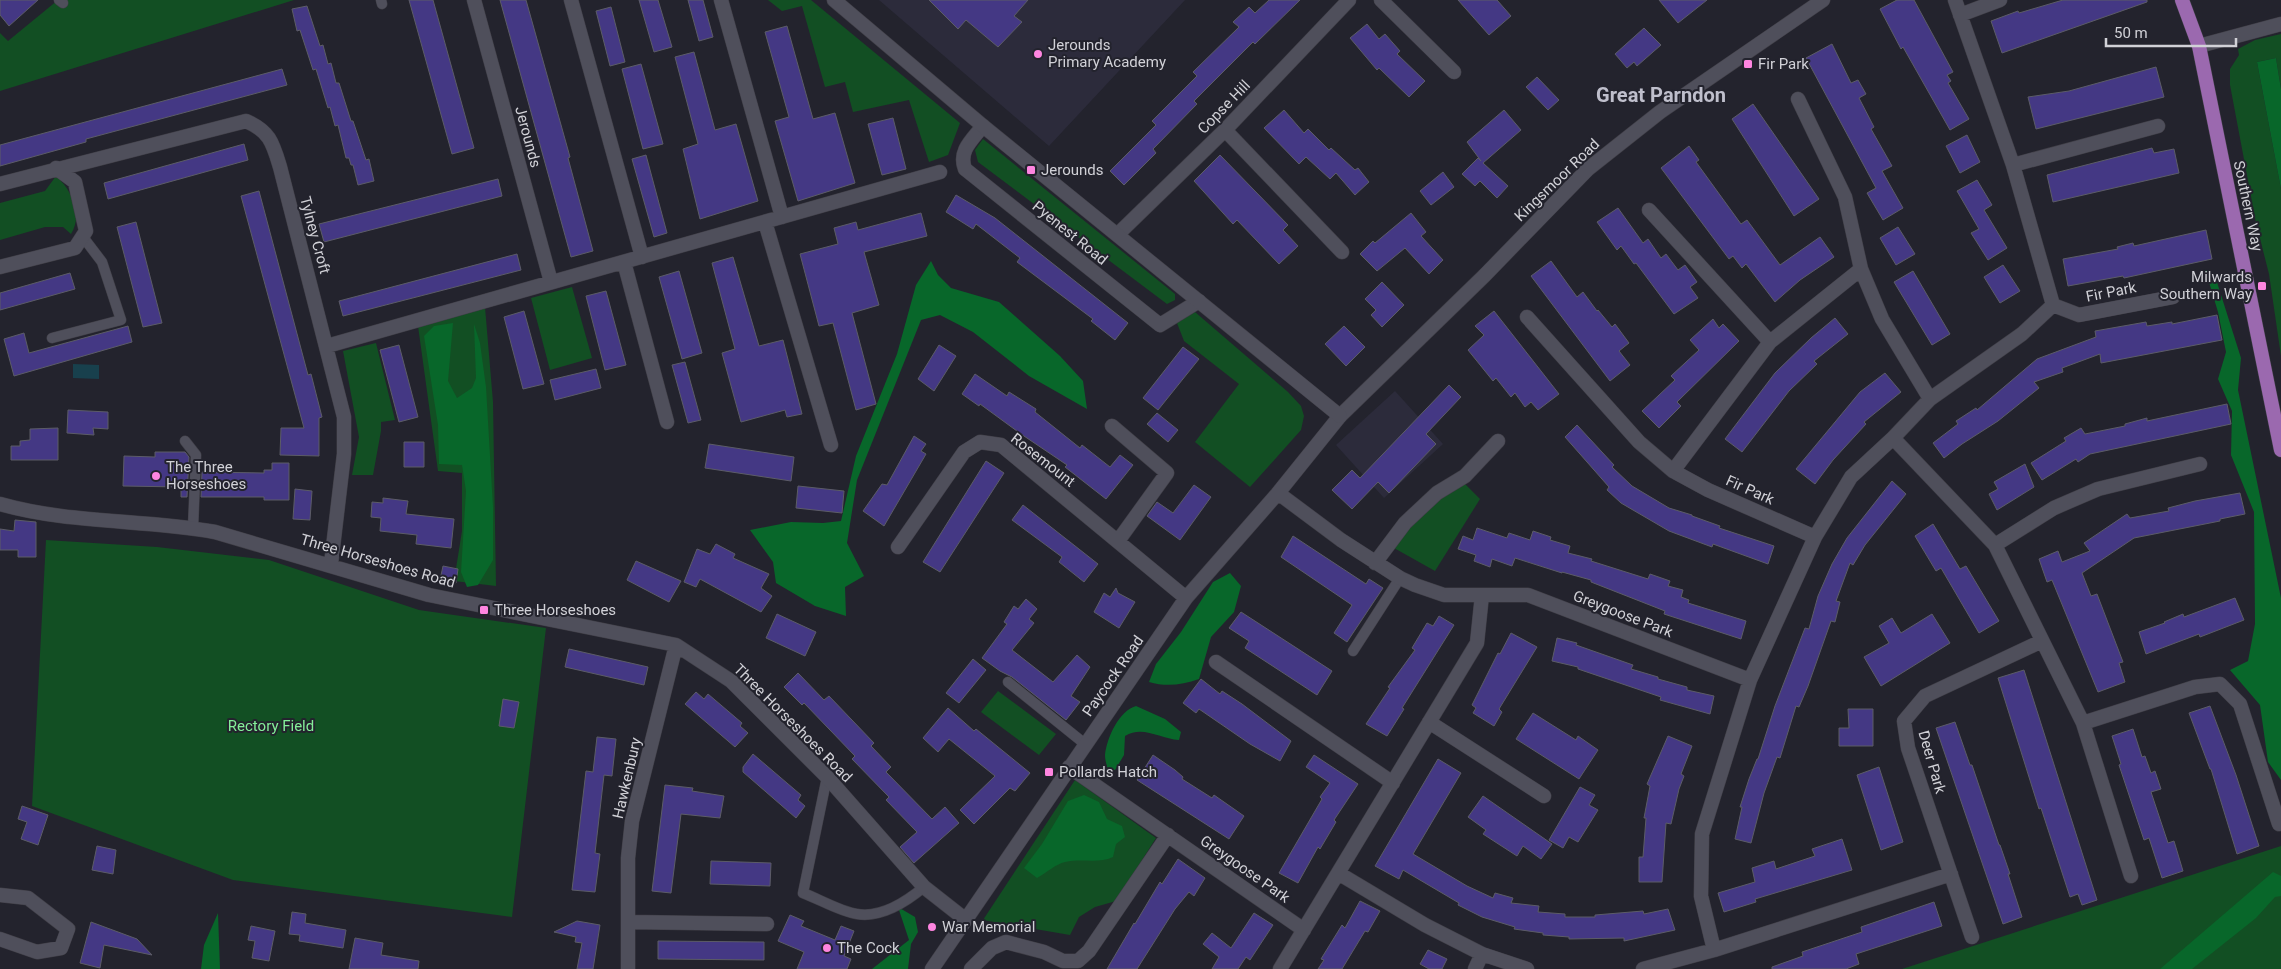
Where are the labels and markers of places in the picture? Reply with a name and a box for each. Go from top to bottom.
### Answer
place label: Jerounds Primary Academy [1048,36,1166,71]
marker: Jerounds Primary Academy [1032,48,1044,60]
place label: Fir Park [1758,55,1809,73]
marker: Fir Park [1742,58,1754,70]
place label: Jerounds [1041,161,1103,179]
marker: Jerounds [1025,164,1037,176]
place label: Milwards Southern Way [2160,268,2252,303]
marker: Milwards Southern Way [2256,280,2268,292]
place label: The Three Horseshoes [166,458,246,493]
marker: The Three Horseshoes [150,470,162,482]
place label: Three Horseshoes [494,601,616,619]
marker: Three Horseshoes [478,604,490,616]
place label: Pollards Hatch [1059,763,1157,781]
marker: Pollards Hatch [1043,766,1055,778]
place label: War Memorial [942,918,1035,936]
marker: War Memorial [926,921,938,933]
place label: The Cock [837,939,900,957]
marker: The Cock [821,942,833,954]

